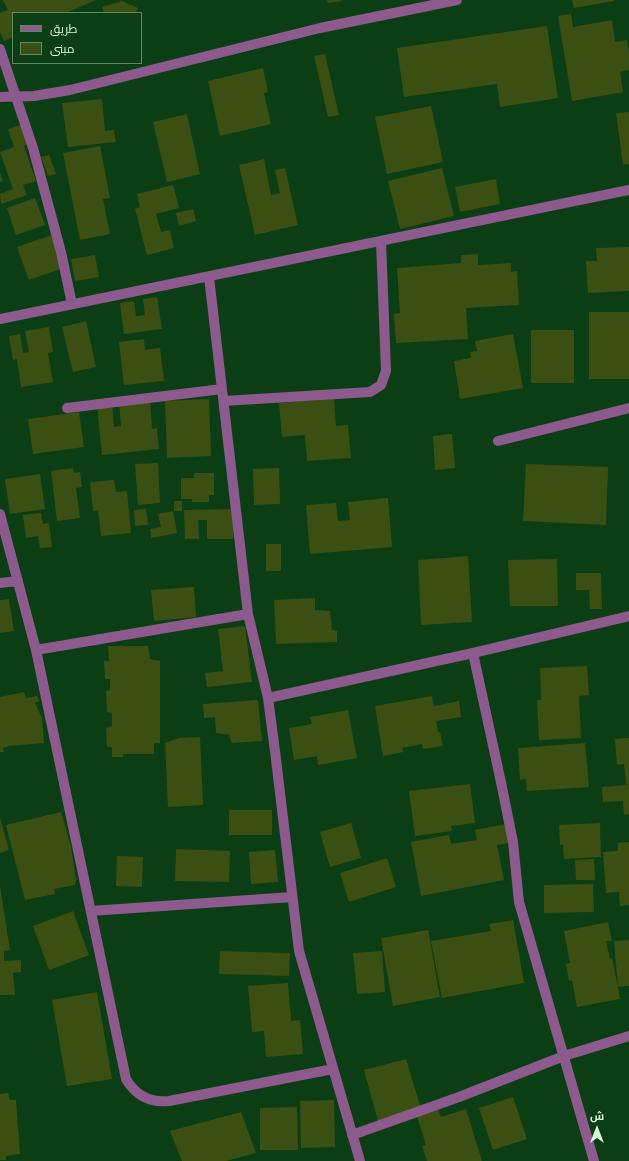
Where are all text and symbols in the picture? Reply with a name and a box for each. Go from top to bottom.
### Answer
legend [12,12,142,64]
text: طريق [50,22,77,36]
text: مبنى [50,42,75,56]
north arrow [577,1109,617,1149]
text: ش [590,1110,604,1123]

